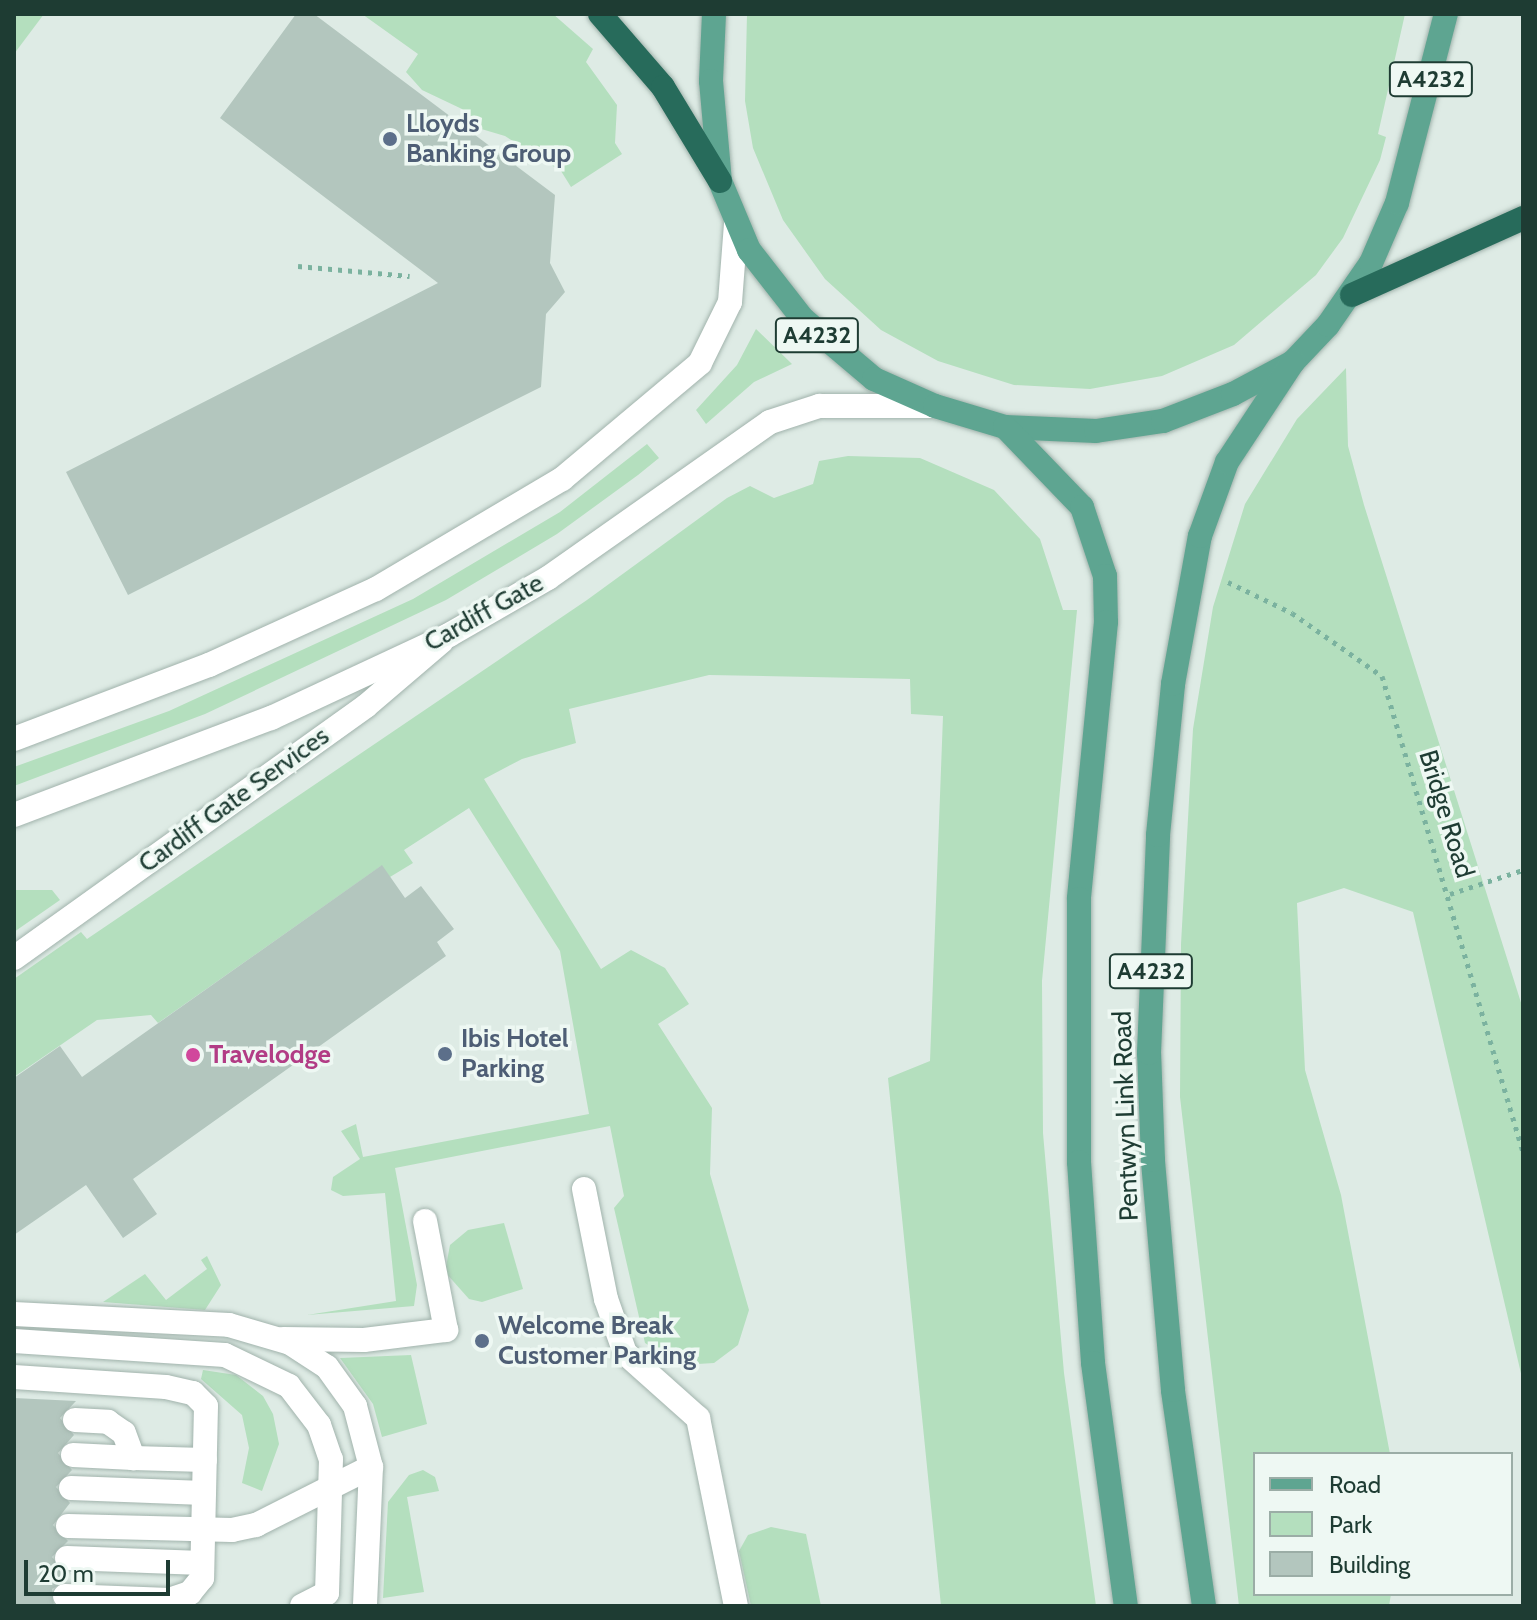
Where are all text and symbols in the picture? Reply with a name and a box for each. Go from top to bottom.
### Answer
road number: A4232 [1387,59,1475,99]
place label: Lloyds Banking Group [406,108,571,170]
marker: Lloyds Banking Group [381,130,399,148]
road number: A4232 [773,315,861,355]
street label: Cardiff Gate [419,568,549,658]
street label: Cardiff Gate Services [133,720,335,880]
street label: Bridge Road [1412,746,1480,882]
road number: A4232 [1107,951,1195,991]
street label: Pentwyn Link Road [1107,1010,1145,1222]
place label: Ibis Hotel Parking [461,1023,568,1084]
place label: Travelodge [209,1039,331,1071]
marker: Ibis Hotel Parking [436,1045,454,1063]
marker: Travelodge [184,1046,202,1064]
place label: Welcome Break Customer Parking [498,1310,696,1372]
marker: Welcome Break Customer Parking [473,1332,491,1350]
legend [1253,1452,1513,1596]
text: Road [1329,1470,1381,1499]
text: Park [1329,1510,1372,1539]
scale bar [28,1544,174,1594]
text: Building [1329,1550,1410,1579]
text: 20 m [38,1559,94,1588]

